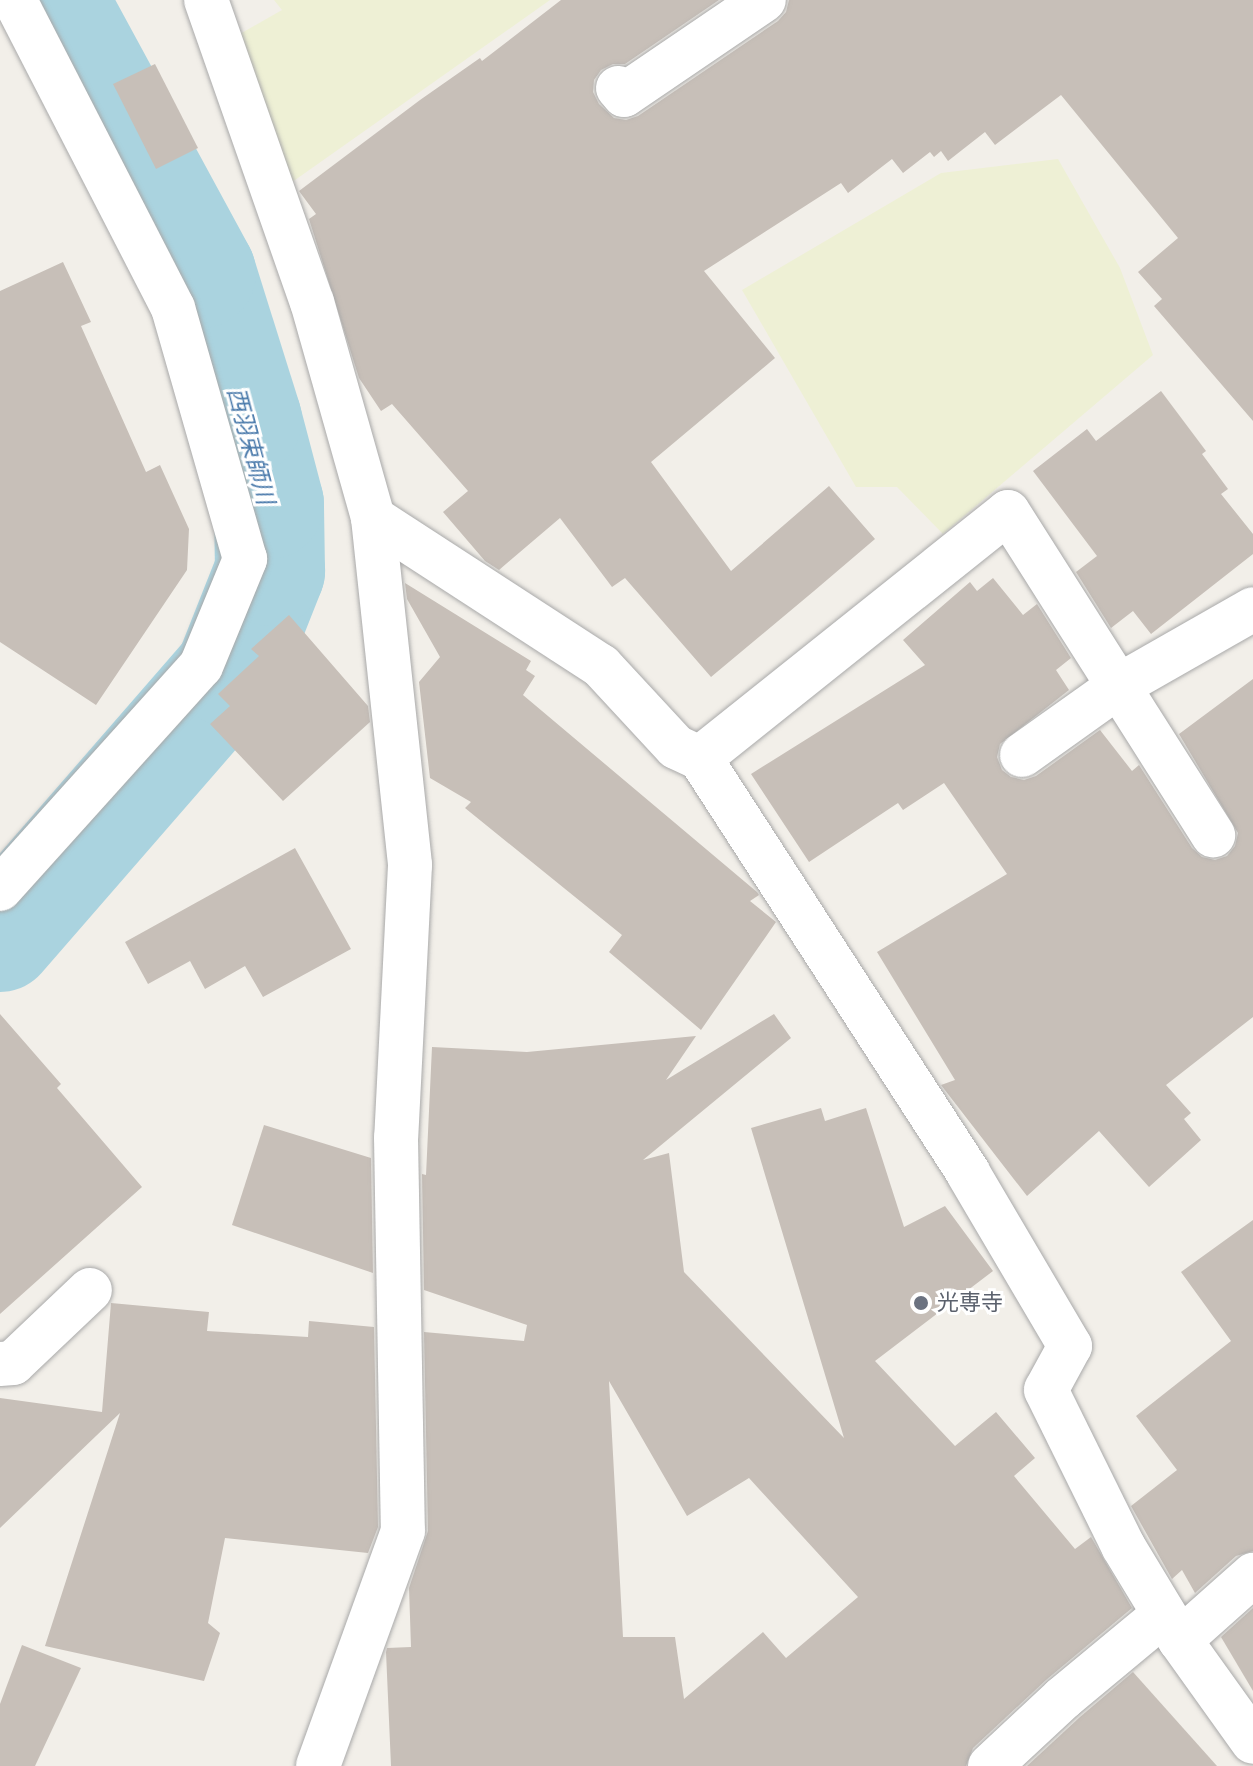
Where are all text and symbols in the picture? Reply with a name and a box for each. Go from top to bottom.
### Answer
water label: 西羽束師川 [221,384,279,508]
place label: 光専寺 [937,1290,1003,1316]
marker: 光専寺 [912,1294,930,1312]

